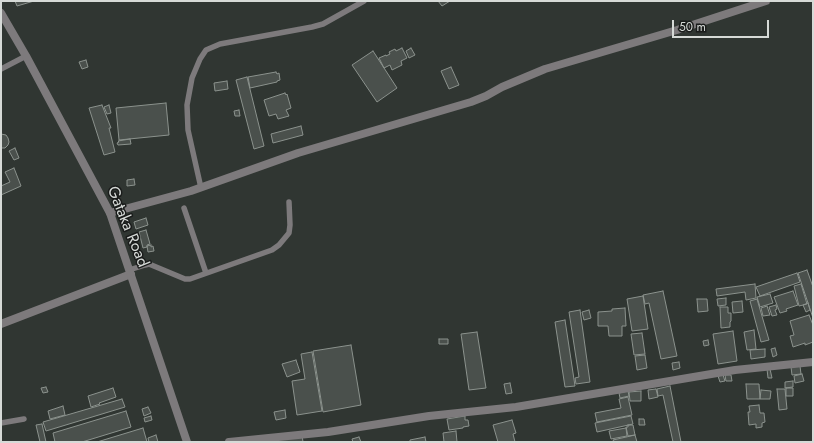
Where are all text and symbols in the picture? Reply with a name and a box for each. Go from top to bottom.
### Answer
scale bar [674,12,771,38]
text: 50 m [679,18,706,36]
street label: Gataka Road [102,184,152,270]

